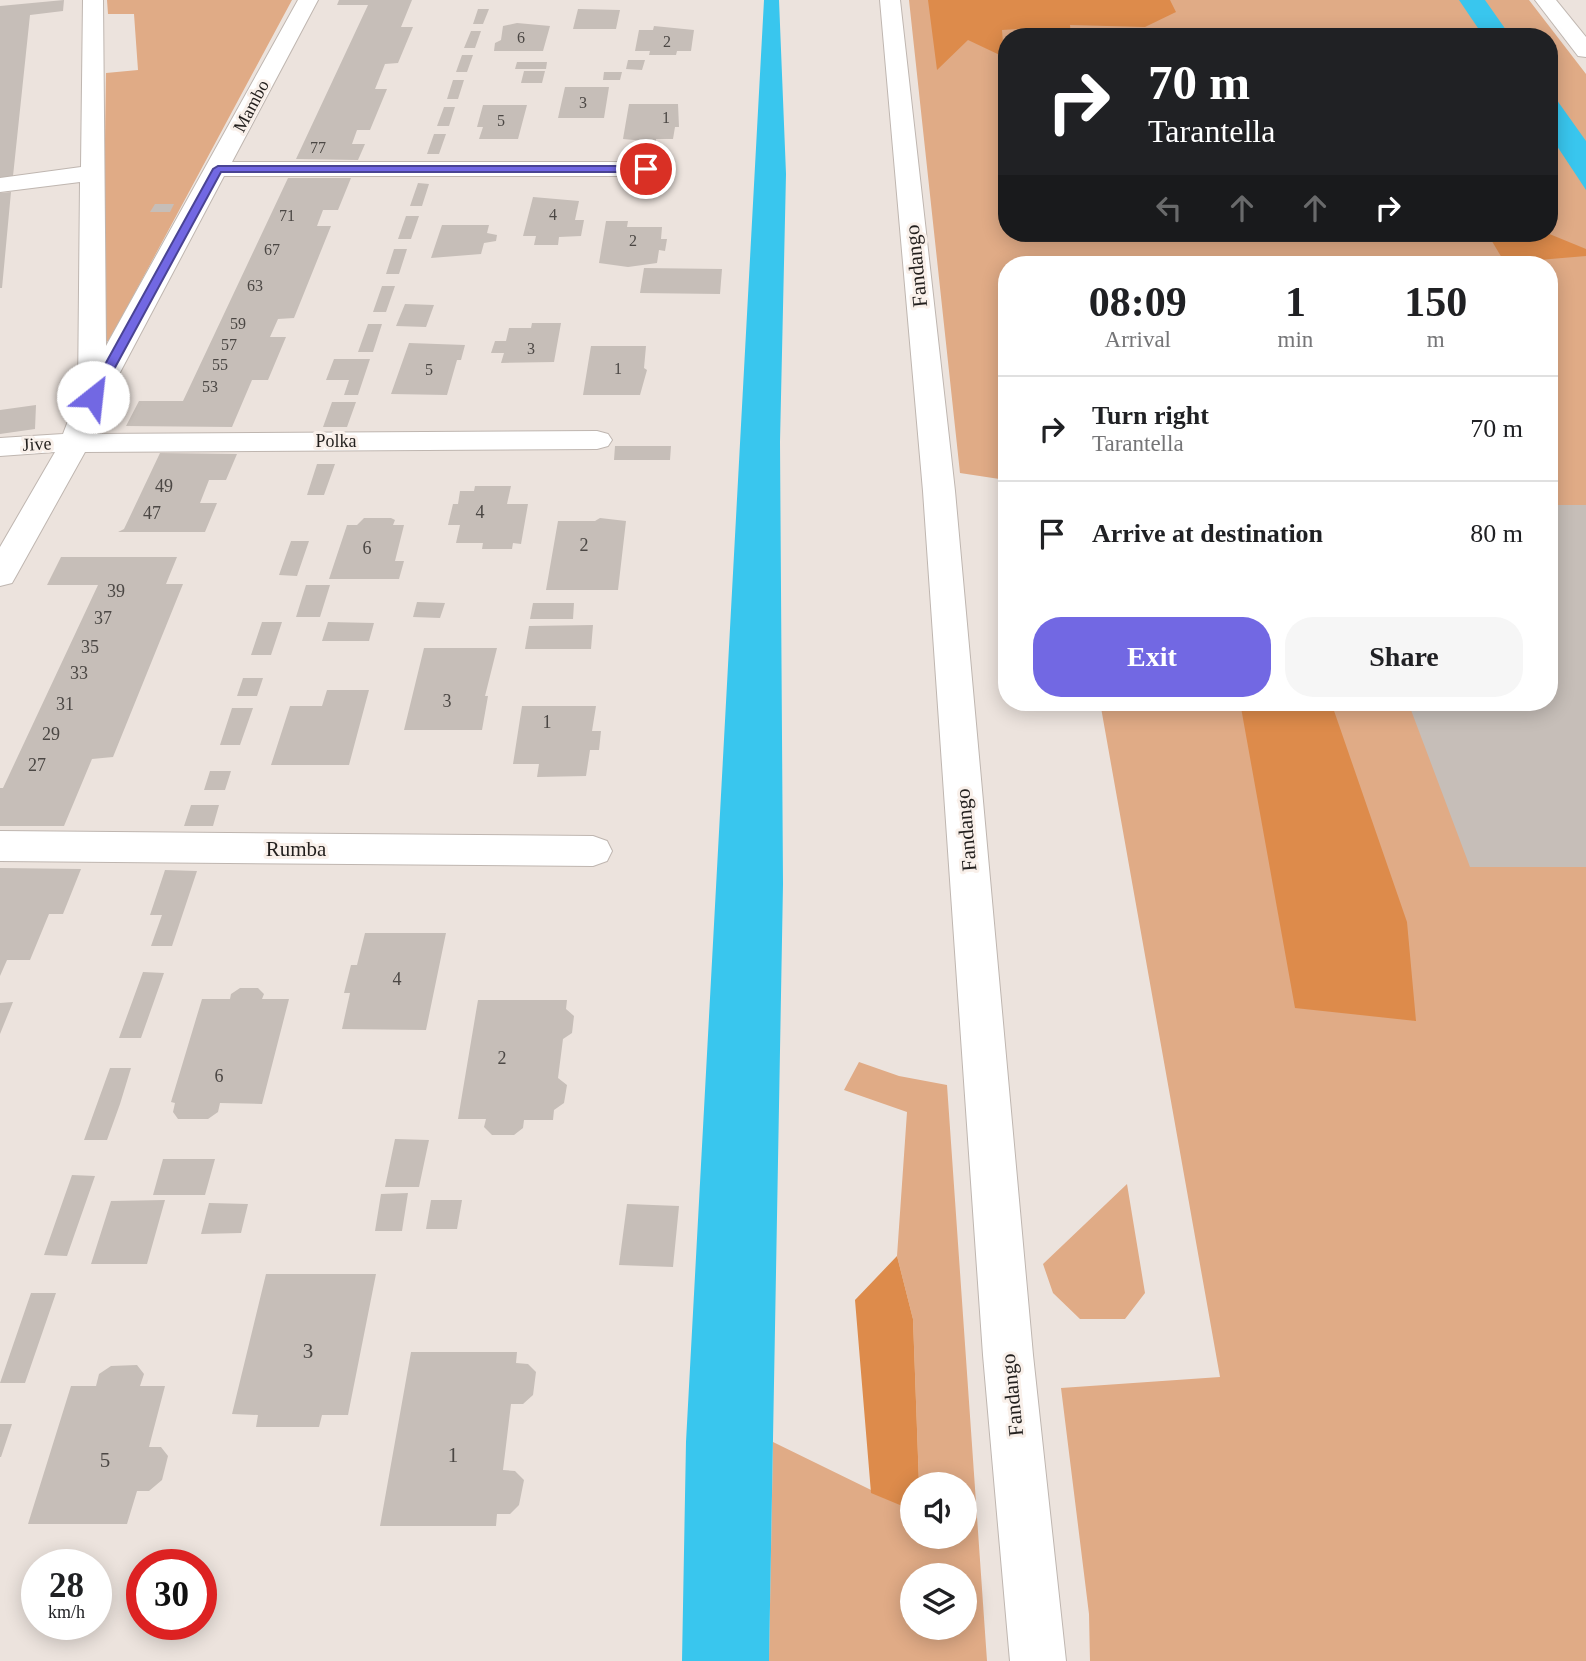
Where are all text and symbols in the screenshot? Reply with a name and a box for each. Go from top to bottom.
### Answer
house number: 6 [517,29,525,46]
house number: 2 [663,33,671,50]
text: 70 m [1148,55,1250,110]
icon: right [1033,56,1124,147]
street label: Mambo [229,77,273,135]
house number: 3 [579,94,587,111]
house number: 1 [662,109,670,126]
house number: 5 [497,112,505,129]
text: Tarantella [1148,113,1275,149]
house number: 77 [310,139,326,156]
pin [616,139,676,199]
icon: arrive [627,150,665,188]
icon: left [1150,189,1188,227]
icon: ahead [1223,189,1261,227]
icon: ahead [1296,189,1334,227]
icon: right [1369,189,1407,227]
house number: 4 [549,206,557,223]
house number: 71 [279,207,295,224]
street label: Fandango [900,224,932,308]
house number: 2 [629,232,637,249]
house number: 67 [264,241,280,258]
house number: 63 [247,277,263,294]
text: 08:09 [1089,279,1187,325]
text: 1 [1285,279,1306,325]
text: 150 [1404,279,1467,325]
house number: 59 [230,315,246,332]
text: Arrival [1105,327,1171,352]
text: min [1278,327,1313,352]
text: m [1427,327,1445,352]
house number: 57 [221,336,237,353]
house number: 3 [527,340,535,357]
house number: 55 [212,356,228,373]
position arrow [56,360,130,434]
house number: 1 [614,360,622,377]
house number: 5 [425,361,433,378]
house number: 53 [202,378,218,395]
text: Turn right [1092,401,1209,430]
icon: right [1033,410,1071,448]
text: 70 m [1470,414,1523,443]
street label: Polka [315,431,357,451]
text: Tarantella [1092,431,1184,456]
street label: Jive [22,433,52,455]
house number: 49 [155,476,173,496]
house number: 4 [476,502,485,522]
house number: 47 [143,503,161,523]
icon: arrive [1033,515,1071,553]
text: Arrive at destination [1092,519,1323,548]
text: 80 m [1470,519,1523,548]
house number: 2 [580,535,589,555]
house number: 6 [363,538,372,558]
house number: 39 [107,581,125,601]
house number: 37 [94,608,112,628]
button: Exit [1033,617,1271,697]
button: Share [1285,617,1523,697]
house number: 35 [81,637,99,657]
house number: 33 [70,663,88,683]
house number: 3 [443,691,452,711]
house number: 31 [56,694,74,714]
house number: 1 [543,712,552,732]
house number: 29 [42,724,60,744]
house number: 27 [28,755,46,775]
street label: Fandango [950,788,982,872]
street label: Rumba [266,837,327,861]
house number: 4 [393,969,402,989]
house number: 2 [498,1048,507,1068]
house number: 6 [215,1066,224,1086]
house number: 3 [303,1339,313,1363]
street label: Fandango [996,1353,1028,1437]
house number: 1 [448,1443,458,1467]
house number: 5 [100,1448,110,1472]
map controls [900,1472,977,1640]
button: sound [900,1472,977,1549]
speed limit sign: 30 [126,1549,217,1640]
button: layers [900,1563,977,1640]
text: 28 [49,1566,84,1605]
text: km/h [48,1602,85,1622]

